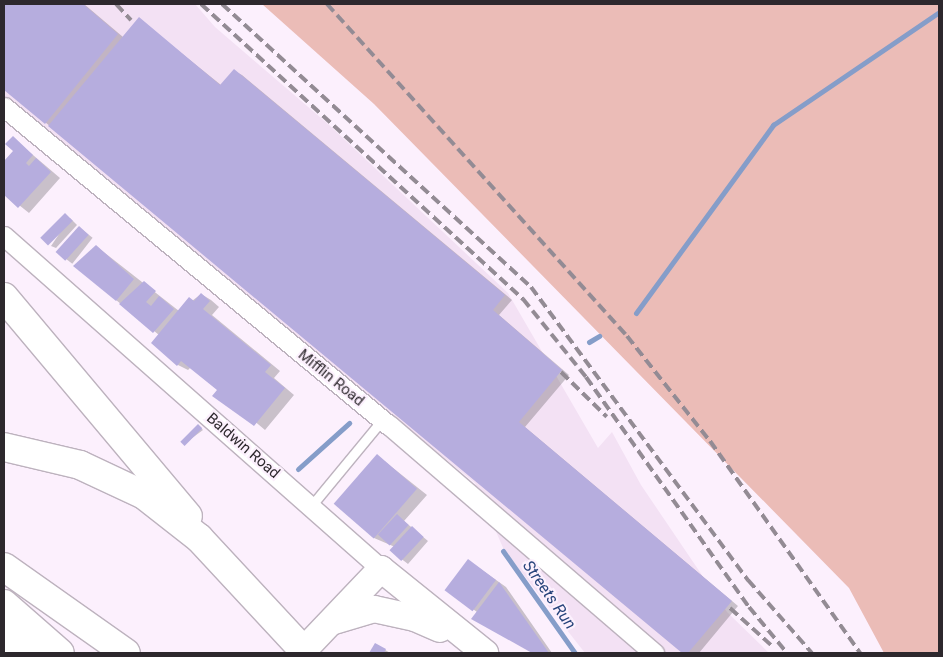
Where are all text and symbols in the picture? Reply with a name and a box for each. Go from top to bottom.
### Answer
street label: Mifflin Road [294,346,368,410]
street label: Baldwin Road [203,409,283,483]
water label: Streets Run [518,557,580,633]

